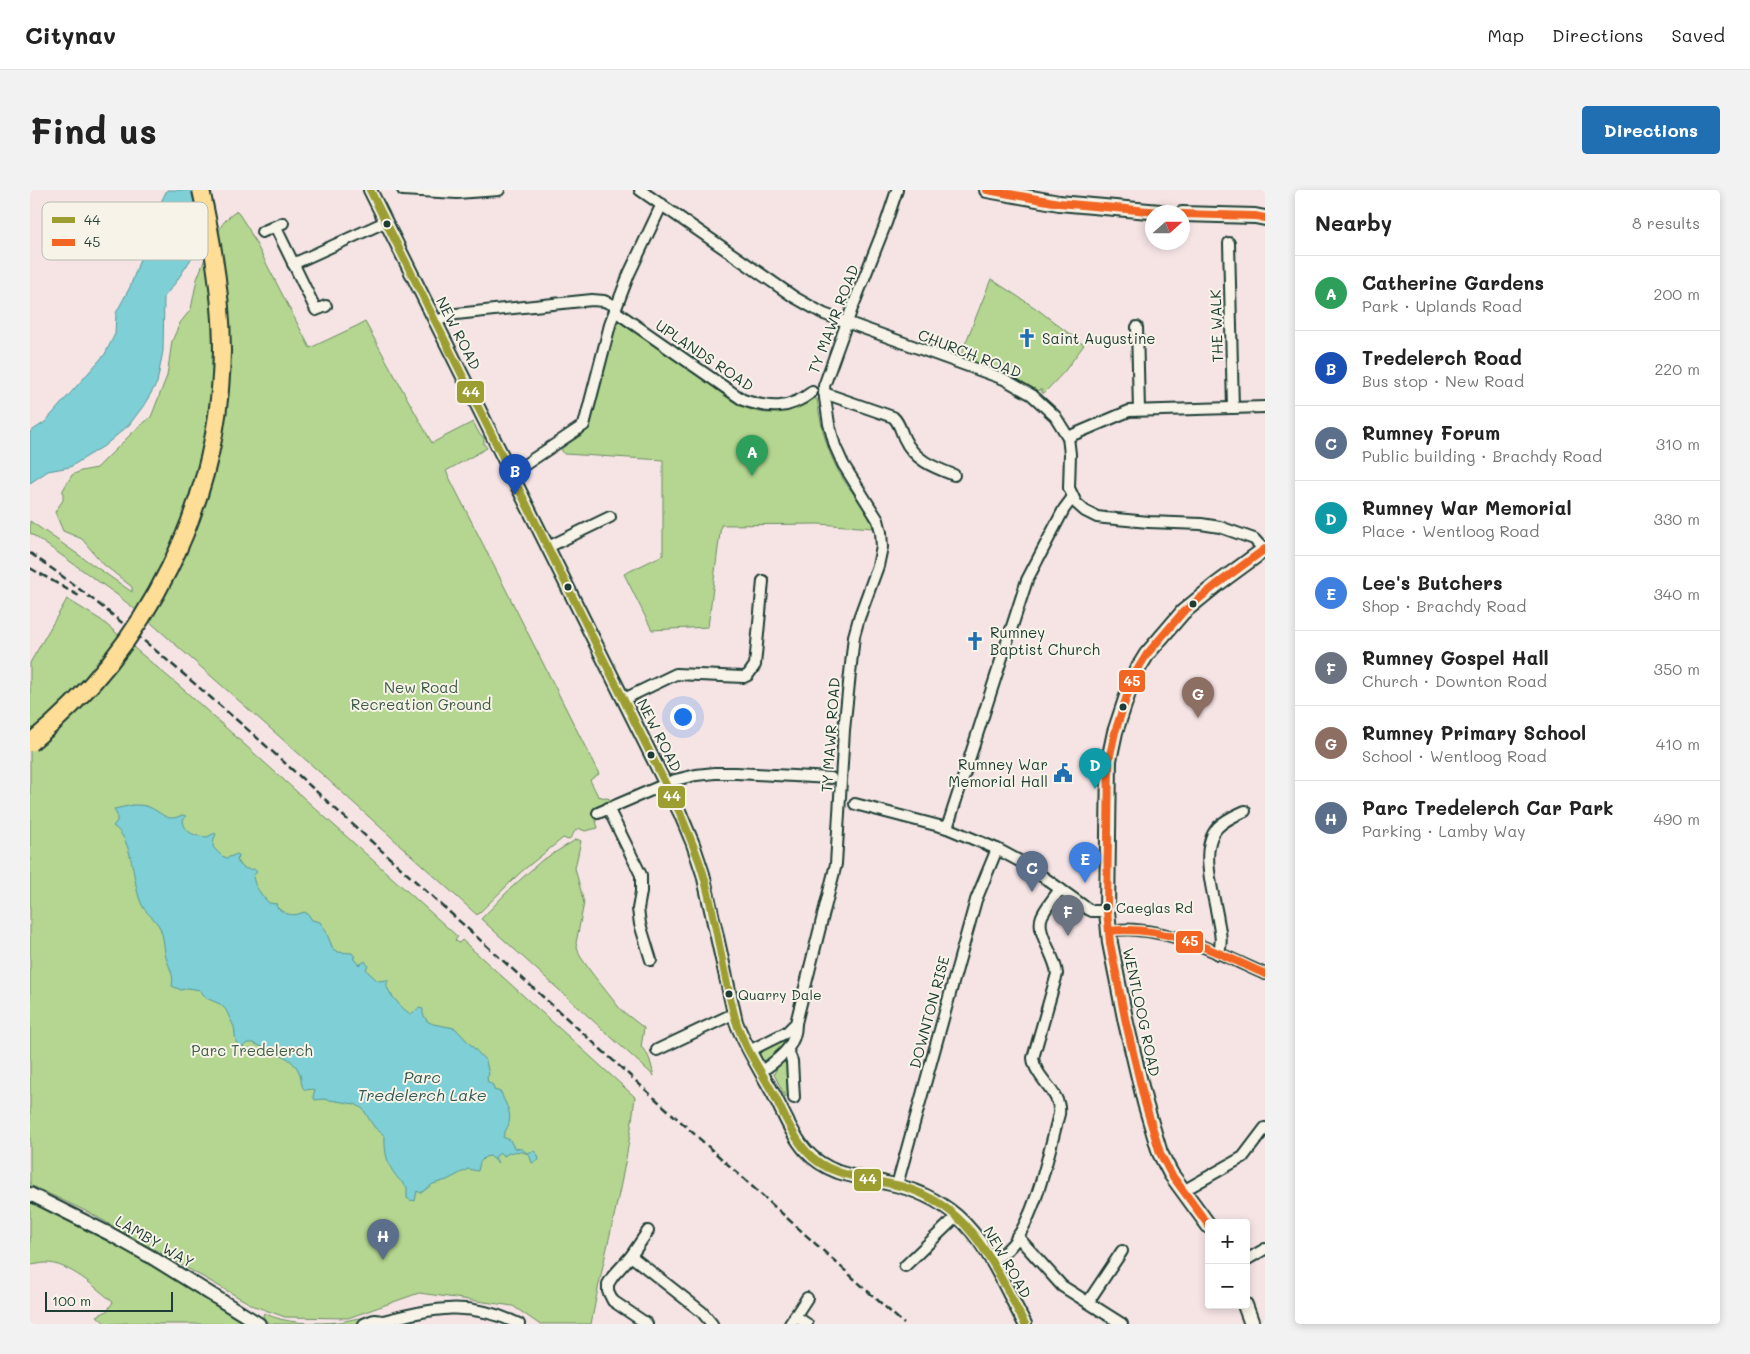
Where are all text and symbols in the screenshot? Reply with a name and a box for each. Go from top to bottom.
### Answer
text: Citynav [25,19,116,50]
text: Map [1487,23,1524,47]
text: Directions [1552,23,1644,47]
text: Saved [1672,23,1725,47]
button: Directions [1582,106,1720,154]
text: Find us [30,107,157,153]
legend [42,202,208,260]
north arrow [1145,205,1190,250]
text: Nearby [1315,209,1392,236]
text: 44 [84,210,101,229]
text: 8 results [1632,212,1700,233]
unlabelled marker [382,219,392,229]
text: 45 [84,232,100,251]
street label: TY MAWR ROAD [803,262,863,376]
text: Catherine Gardens [1362,270,1544,295]
text: A [1325,283,1337,304]
text: 200 m [1653,283,1700,304]
street label: THE WALK [1205,289,1227,363]
street label: NEW ROAD [432,293,486,373]
text: Park · Uplands Road [1362,295,1522,316]
street label: UPLANDS ROAD [652,315,758,395]
street label: CHURCH ROAD [915,324,1025,382]
church icon: Saint Augustine [1016,327,1038,349]
place label: Saint Augustine [1042,328,1156,348]
text: Tredelerch Road [1362,345,1522,370]
text: B [1326,358,1336,379]
text: 220 m [1654,358,1700,379]
text: Bus stop · New Road [1362,370,1524,391]
line badge: 44 [456,380,485,404]
text: 44 [462,382,480,401]
text: Rumney Forum [1362,420,1500,445]
text: C [1325,433,1337,454]
text: 310 m [1656,433,1700,454]
pin: A [736,435,768,476]
text: Public building · Brachdy Road [1362,445,1602,466]
pin: B [499,454,531,495]
text: Rumney War Memorial [1362,495,1572,520]
text: D [1325,508,1337,529]
text: 330 m [1654,508,1700,529]
text: Place · Wentloog Road [1362,520,1539,541]
text: Lee's Butchers [1362,570,1503,595]
unlabelled marker [563,582,573,592]
text: E [1326,583,1336,604]
text: 340 m [1653,583,1700,604]
text: Shop · Brachdy Road [1362,595,1526,616]
unlabelled marker [1188,599,1198,609]
place label: Rumney Baptist Church [990,622,1100,659]
church icon: Rumney Baptist Church [964,630,986,652]
text: Rumney Gospel Hall [1362,645,1549,670]
text: F [1326,658,1336,679]
text: 350 m [1654,658,1700,679]
line badge: 45 [1118,669,1146,693]
text: Church · Downton Road [1362,670,1547,691]
text: 45 [1123,671,1141,690]
park label: New Road Recreation Ground [351,677,491,714]
street label: TY MAWR ROAD [816,677,844,793]
pin: G [1182,677,1214,718]
street label: NEW ROAD [633,695,687,775]
unlabelled marker [1118,702,1128,712]
your location [670,704,696,730]
text: Rumney Primary School [1362,720,1586,745]
text: G [1325,733,1337,754]
text: 410 m [1656,733,1700,754]
text: School · Wentloog Road [1362,745,1547,766]
pin: D [1079,748,1111,789]
unlabelled marker [646,750,656,760]
place label: Rumney War Memorial Hall [948,754,1048,791]
public building icon: Rumney War Memorial Hall [1052,762,1074,784]
line badge: 44 [657,785,686,809]
text: 44 [663,786,681,805]
text: Parc Tredelerch Car Park [1362,795,1613,820]
text: H [1325,808,1337,829]
text: 490 m [1653,808,1700,829]
text: Parking · Lamby Way [1362,820,1526,841]
pin: E [1069,842,1101,883]
pin: C [1016,851,1048,892]
pin: F [1052,895,1084,936]
place label: Caeglas Rd [1116,898,1193,917]
marker: Caeglas Rd [1102,902,1112,912]
line badge: 45 [1175,930,1204,954]
text: 45 [1181,931,1199,950]
street label: WENTLOOG ROAD [1119,946,1165,1078]
street label: DOWNTON RISE [904,953,954,1070]
place label: Quarry Dale [738,985,822,1004]
marker: Quarry Dale [724,989,734,999]
park label: Parc Tredelerch [191,1040,313,1060]
water label: Parc Tredelerch Lake [357,1066,487,1105]
line badge: 44 [853,1168,882,1192]
text: 44 [859,1169,877,1188]
street label: LAMBY WAY [112,1210,198,1272]
pin: H [367,1219,399,1260]
map controls [1205,1219,1250,1309]
button: + [1205,1219,1250,1264]
street label: NEW ROAD [979,1222,1037,1302]
button: − [1205,1264,1250,1309]
scale bar [45,1289,172,1312]
text: 100 m [52,1291,91,1310]

